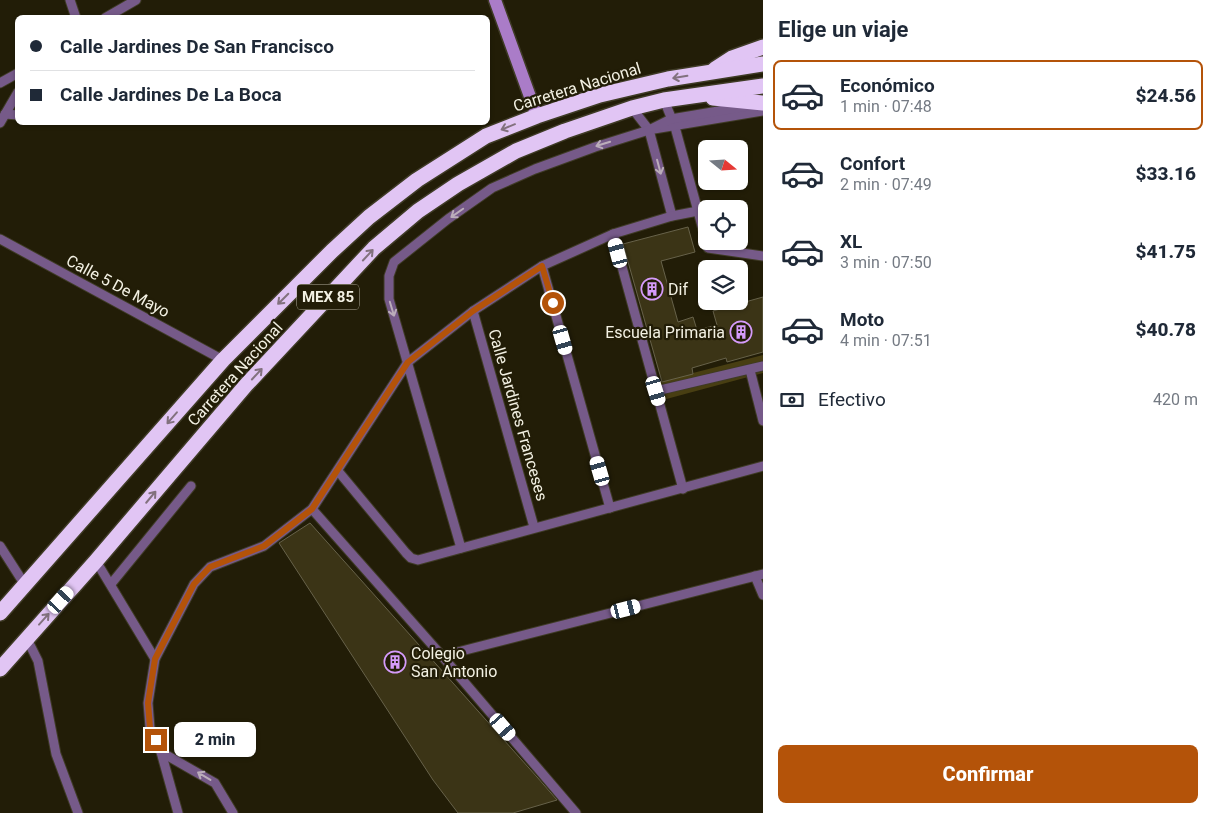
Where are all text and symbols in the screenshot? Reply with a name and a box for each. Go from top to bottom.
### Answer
text: Elige un viaje [778,17,908,42]
text: Calle Jardines De San Francisco [60,35,334,58]
street label: Carretera Nacional [511,59,643,115]
one-way arrow [673,72,689,82]
icon: car [780,73,825,118]
text: Económico [840,74,935,97]
text: Calle Jardines De La Boca [60,83,282,106]
text: $24.56 [1136,84,1196,107]
text: 1 min · 07:48 [840,97,932,116]
one-way arrow [501,123,516,132]
one-way arrow [595,140,611,150]
north arrow [698,140,748,190]
map controls [698,140,748,310]
icon: car [780,151,825,196]
text: Confort [840,152,905,175]
one-way arrow [655,159,664,175]
text: $33.16 [1136,162,1196,185]
text: 2 min · 07:49 [840,175,932,194]
button: locate [698,200,748,250]
one-way arrow [450,208,464,218]
icon: car [780,229,825,274]
text: XL [840,230,862,253]
car [606,237,629,269]
text: $41.75 [1136,240,1196,263]
one-way arrow [362,249,374,262]
street label: Calle 5 De Mayo [63,251,173,321]
text: 3 min · 07:50 [840,253,932,272]
button: layers [698,260,748,310]
building icon: Dif [640,277,664,301]
place label: Dif [668,280,688,299]
road number: MEX 85 [297,284,359,310]
route start [542,292,564,314]
one-way arrow [277,293,289,306]
one-way arrow [388,301,398,317]
icon: car [780,307,825,352]
text: Moto [840,308,884,331]
street label: Carretera Nacional [184,318,286,430]
text: $40.78 [1136,318,1196,341]
building icon: Escuela Primaria [729,320,753,344]
place label: Escuela Primaria [605,323,725,342]
car [551,324,574,356]
street label: Calle Jardines Franceses [484,327,552,503]
text: 4 min · 07:51 [840,331,932,350]
one-way arrow [251,367,262,380]
car [644,374,667,408]
icon: cash [778,386,806,414]
text: Efectivo [818,388,886,411]
text: 420 m [1153,390,1198,409]
one-way arrow [166,411,178,424]
car [588,455,611,487]
one-way arrow [145,491,156,504]
car [45,584,76,616]
car [609,598,642,620]
one-way arrow [38,613,50,626]
place label: Colegio San Antonio [411,644,497,681]
building icon: Colegio San Antonio [383,650,407,674]
car [487,711,518,743]
callout: 2 min [174,722,256,758]
route end [145,729,167,751]
text: 2 min [195,730,235,749]
button: Confirmar [778,745,1198,803]
one-way arrow [197,770,211,780]

